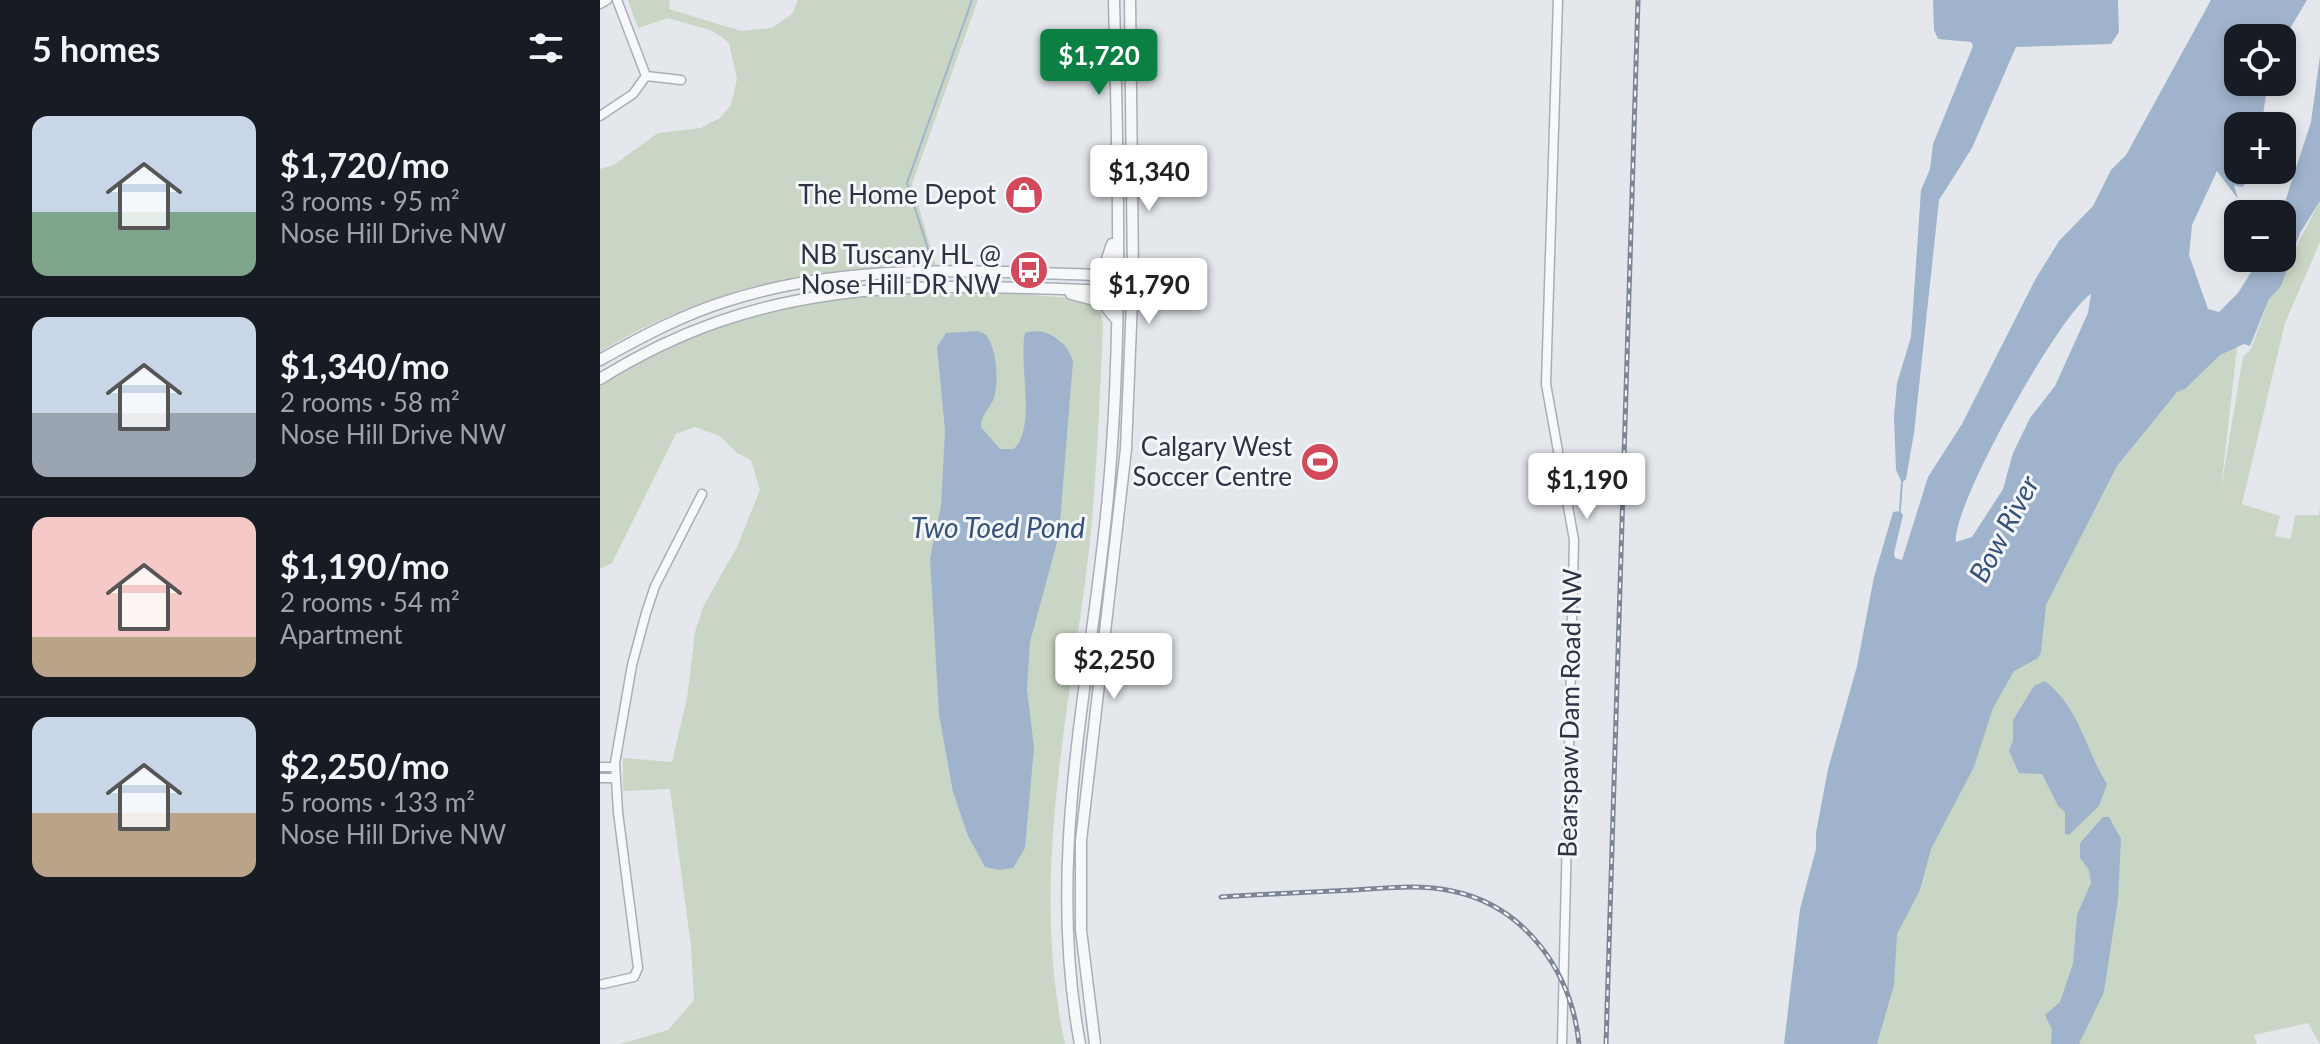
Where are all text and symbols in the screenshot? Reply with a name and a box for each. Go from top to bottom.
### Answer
map controls [2224,24,2296,272]
button: locate [2224,24,2296,96]
icon: filters [524,26,568,70]
text: 5 homes [32,28,160,69]
pin: $1,720 [1034,29,1164,97]
text: $1,720 [1058,39,1140,71]
button: + [2224,112,2296,184]
text: $1,720/mo [280,144,449,185]
pin: $1,340 [1084,145,1214,213]
icon: home [96,148,192,244]
text: $1,340 [1108,155,1190,187]
shop icon: The Home Depot [1003,174,1045,216]
place label: The Home Depot [798,178,997,210]
text: 3 rooms · 95 m² [280,185,460,217]
button: − [2224,200,2296,272]
text: Nose Hill Drive NW [280,217,506,249]
place label: NB Tuscany HL @ Nose Hill DR NW [800,238,1001,300]
bus stop icon: NB Tuscany HL @ Nose Hill DR NW [1008,249,1050,291]
pin: $1,790 [1084,258,1214,326]
text: $1,790 [1108,268,1190,300]
text: $1,340/mo [280,345,449,386]
icon: home [96,349,192,445]
text: 2 rooms · 58 m² [280,386,460,418]
text: Nose Hill Drive NW [280,418,506,450]
place label: Calgary West Soccer Centre [1132,430,1293,492]
sports icon: Calgary West Soccer Centre [1299,441,1341,483]
pin: $1,190 [1522,453,1652,521]
text: $1,190 [1546,463,1628,495]
water label: Bow River [1961,469,2046,588]
water label: Two Toed Pond [911,510,1085,544]
text: $1,190/mo [280,545,449,586]
icon: home [96,549,192,645]
street label: Bearspaw Dam Road NW [1550,568,1588,858]
text: 2 rooms · 54 m² [280,586,460,618]
text: Apartment [280,618,403,650]
pin: $2,250 [1049,633,1179,701]
text: $2,250 [1073,643,1155,675]
text: $2,250/mo [280,745,449,786]
icon: home [96,749,192,845]
text: 5 rooms · 133 m² [280,786,475,818]
text: Nose Hill Drive NW [280,818,506,850]

